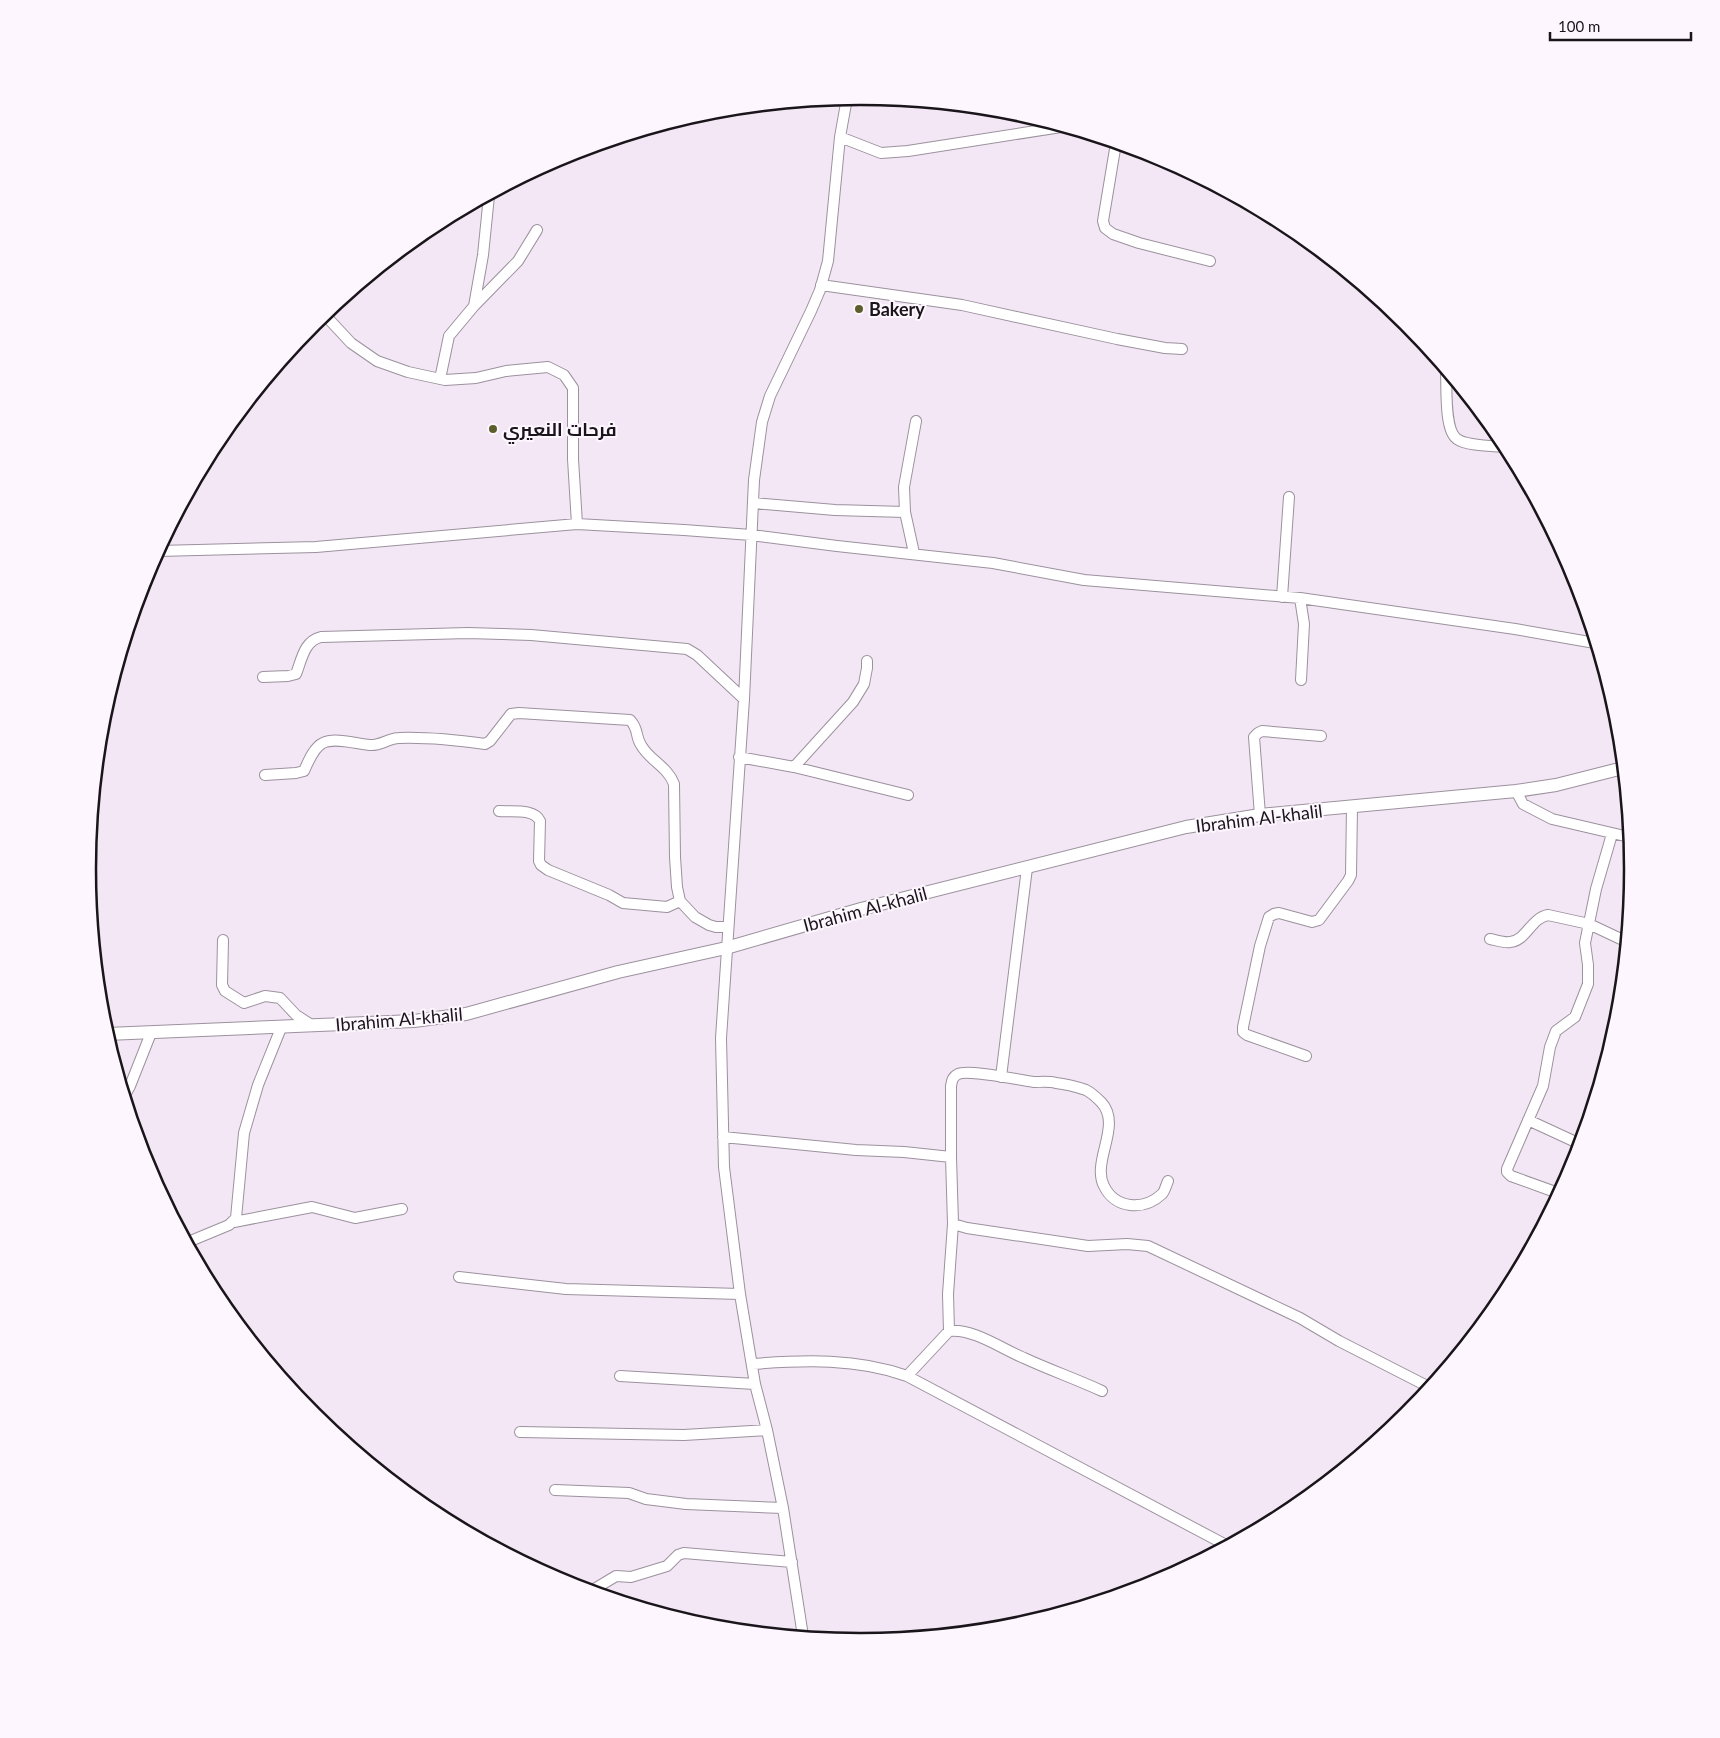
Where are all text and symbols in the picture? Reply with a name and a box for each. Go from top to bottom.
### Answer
scale bar [1550,10,1691,42]
text: 100 m [1558,17,1600,35]
place label: Bakery [869,298,925,320]
marker: Bakery [853,303,865,315]
place label: فرحات النعيري [503,418,616,444]
marker: فرحات النعيري [487,423,499,435]
street label: Ibrahim Al-khalil [1194,799,1324,837]
street label: Ibrahim Al-khalil [801,882,929,936]
street label: Ibrahim Al-khalil [335,1002,463,1036]

